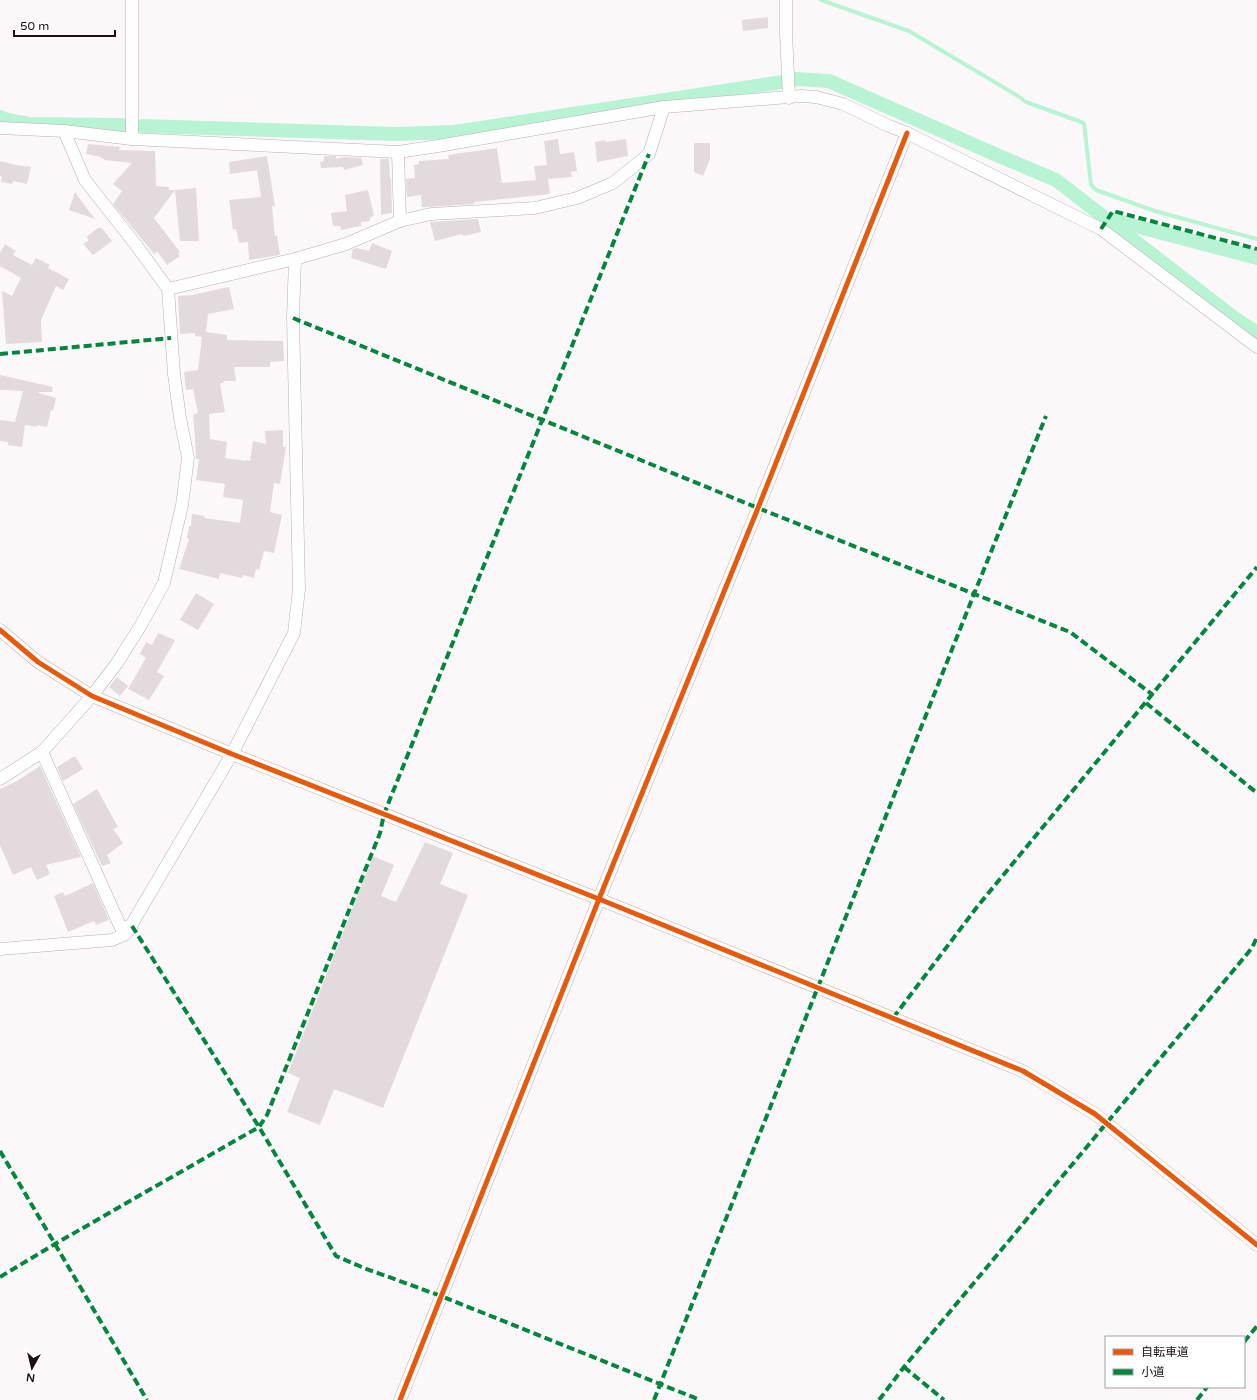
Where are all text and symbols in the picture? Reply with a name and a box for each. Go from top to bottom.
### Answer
scale bar [14,12,115,38]
text: 50 m [20,19,49,33]
legend [1105,1336,1245,1388]
text: 自転車道 [1141,1345,1189,1359]
north arrow [12,1348,52,1388]
text: 小道 [1141,1365,1165,1379]
text: N [25,1370,36,1384]

